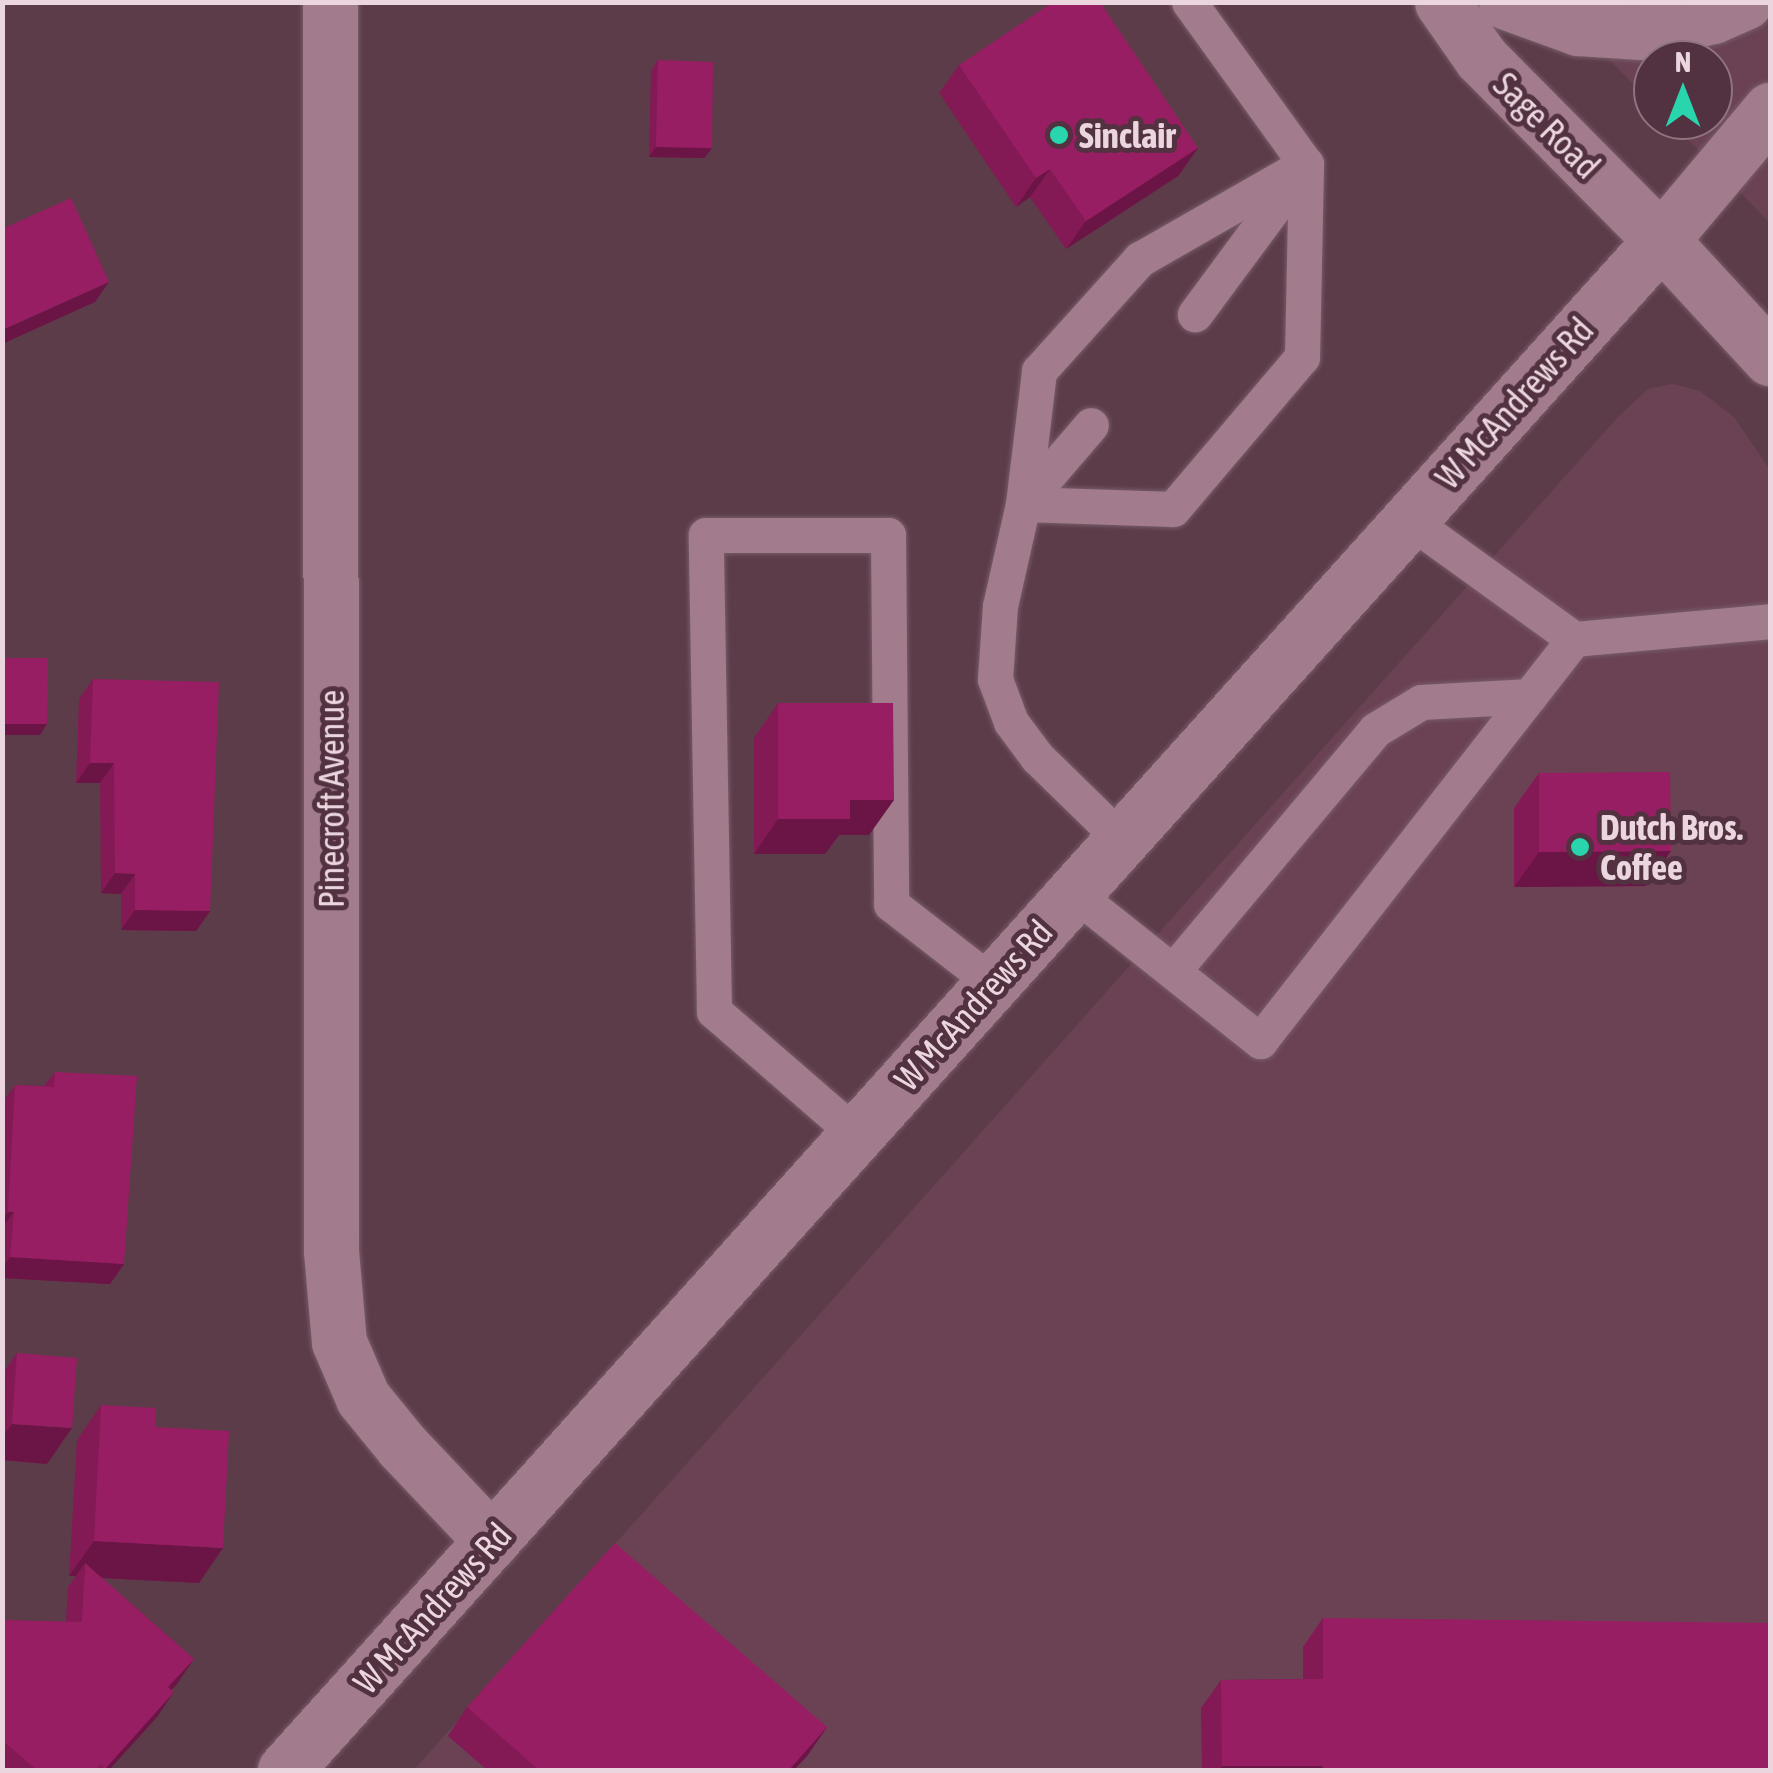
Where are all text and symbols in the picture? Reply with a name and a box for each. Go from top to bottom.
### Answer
north arrow [1633,40,1733,140]
text: N [1675,46,1691,78]
street label: Sage Road [1485,63,1609,187]
place label: Sinclair [1079,114,1176,156]
marker: Sinclair [1048,124,1070,146]
street label: W McAndrews Rd [1426,309,1602,497]
street label: Pinecroft Avenue [310,690,352,908]
place label: Dutch Bros. Coffee [1600,806,1743,888]
marker: Dutch Bros. Coffee [1569,836,1591,858]
street label: W McAndrews Rd [885,911,1061,1099]
street label: W McAndrews Rd [344,1514,520,1702]

